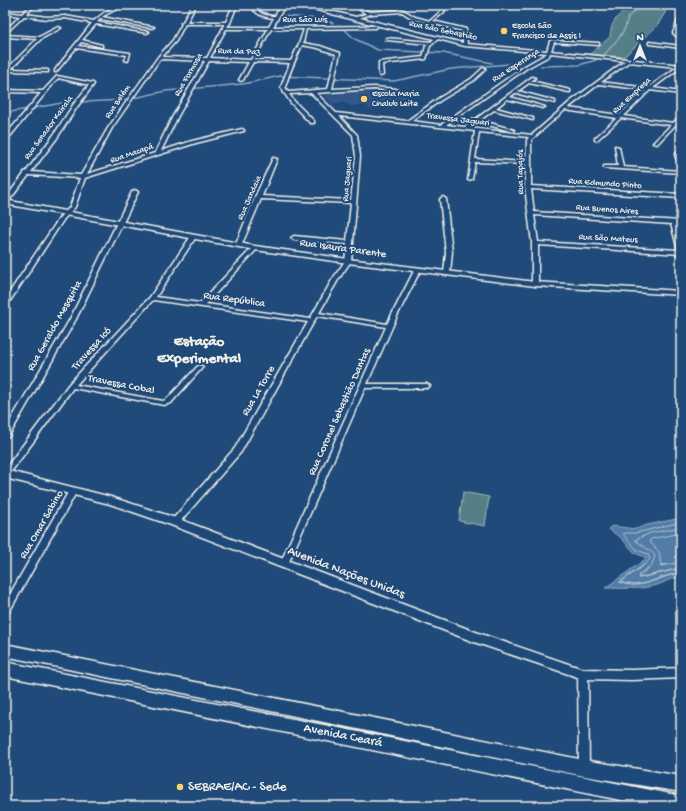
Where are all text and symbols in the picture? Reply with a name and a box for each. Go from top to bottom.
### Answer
street label: Rua São Luís [283,15,328,26]
street label: Rua São Sebastião [408,18,478,44]
place label: Escola São Francisco de Assis I [511,21,581,42]
marker: Escola São Francisco de Assis I [499,26,509,36]
north arrow [620,26,660,66]
text: N [636,32,644,44]
street label: Rua da Paz [218,46,261,58]
street label: Rua Esperança [490,46,543,85]
street label: Rua Formosa [172,51,206,98]
street label: Rua Empresa [610,75,654,117]
street label: Rua Belém [103,83,134,121]
place label: Escola Maria Chalub Leite [372,89,420,110]
street label: Rua Senador Kairala [22,93,77,162]
marker: Escola Maria Chalub Leite [359,94,369,104]
street label: Travessa Jaguari [425,111,490,129]
street label: Rua Macapá [109,141,156,166]
street label: Rua Tapajós [515,149,527,194]
street label: Rua Jaguari [341,156,355,202]
street label: Rua Jandaia [235,173,265,222]
street label: Rua Edmundo Pinto [568,176,642,192]
street label: Rua Buenos Aires [576,202,639,218]
street label: Rua São Mateus [578,232,638,246]
street label: Rua Isaura Parente [299,237,387,261]
street label: Rua Geraldo Mesquita [25,278,85,373]
street label: Rua República [202,290,266,310]
street label: Travessa Icó [69,325,115,374]
district label: Estação Experimental [157,333,242,368]
street label: Rua Coronel Sebastião Dantas [306,346,374,477]
street label: Rua La Torre [240,364,278,418]
street label: Travessa Cobal [86,372,156,397]
street label: Rua Omar Sabino [18,488,67,561]
street label: Avenida Nações Unidas [285,544,408,603]
street label: Avenida Ceará [302,721,384,751]
place label: SEBRAE/AC - Sede [188,780,287,795]
marker: SEBRAE/AC - Sede [175,782,185,792]

